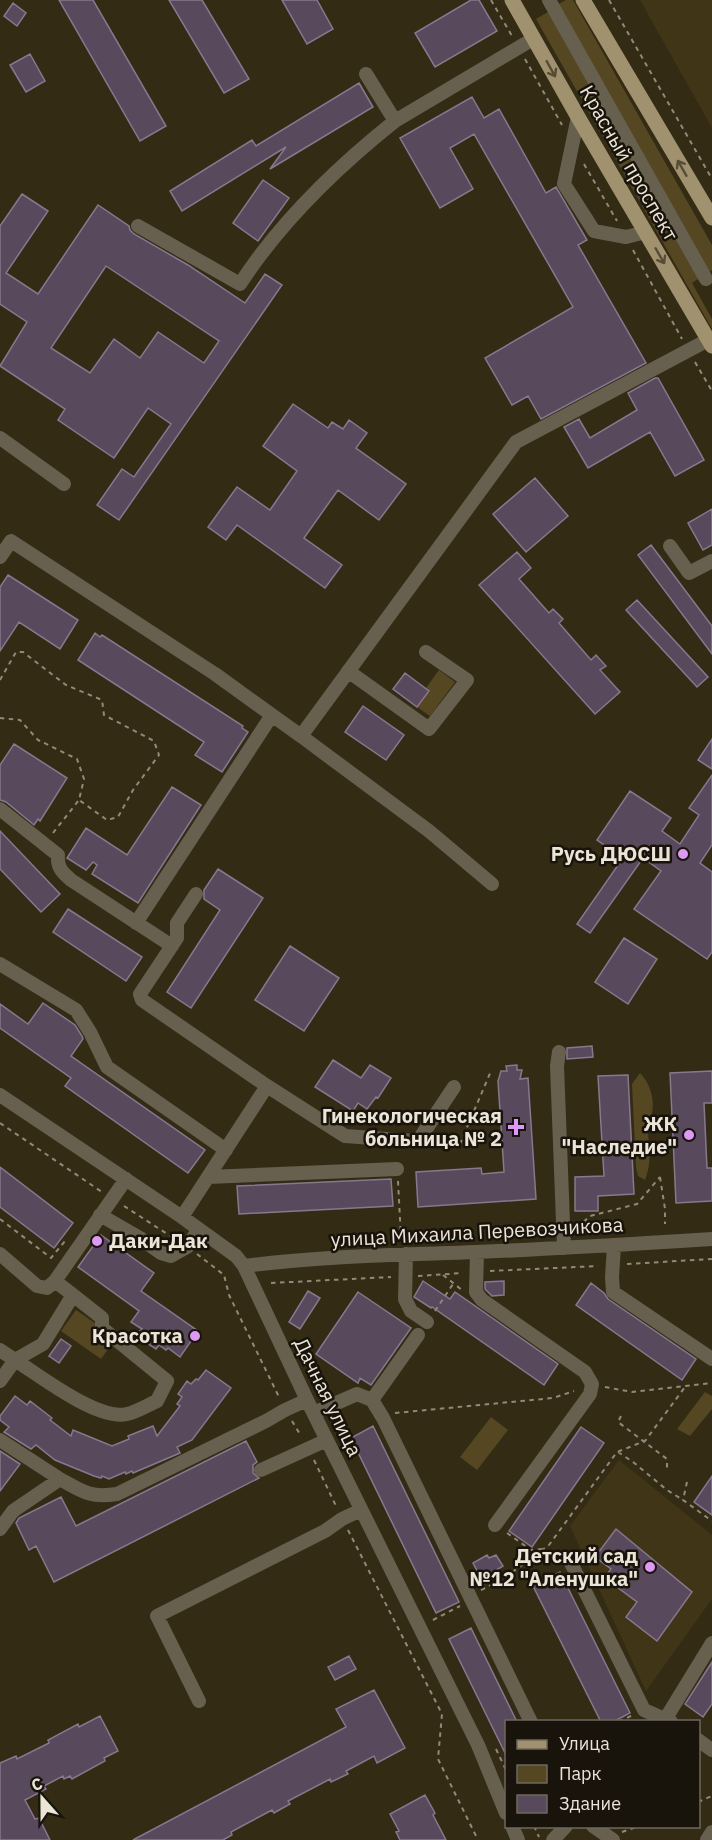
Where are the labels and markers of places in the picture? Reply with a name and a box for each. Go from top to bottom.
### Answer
place label: Русь ДЮСШ [551,840,671,867]
marker: Русь ДЮСШ [676,847,690,861]
place label: Гинекологическая больница № 2 [322,1102,502,1152]
place label: ЖК "Наследие" [561,1110,677,1160]
marker: Гинекологическая больница № 2 [507,1118,525,1136]
marker: ЖК "Наследие" [682,1128,696,1142]
place label: Даки-Дак [109,1227,208,1254]
marker: Даки-Дак [90,1234,104,1248]
place label: Красотка [92,1322,183,1349]
marker: Красотка [188,1329,202,1343]
place label: Детский сад №12 "Аленушка" [470,1542,638,1592]
marker: Детский сад №12 "Аленушка" [643,1560,657,1574]

